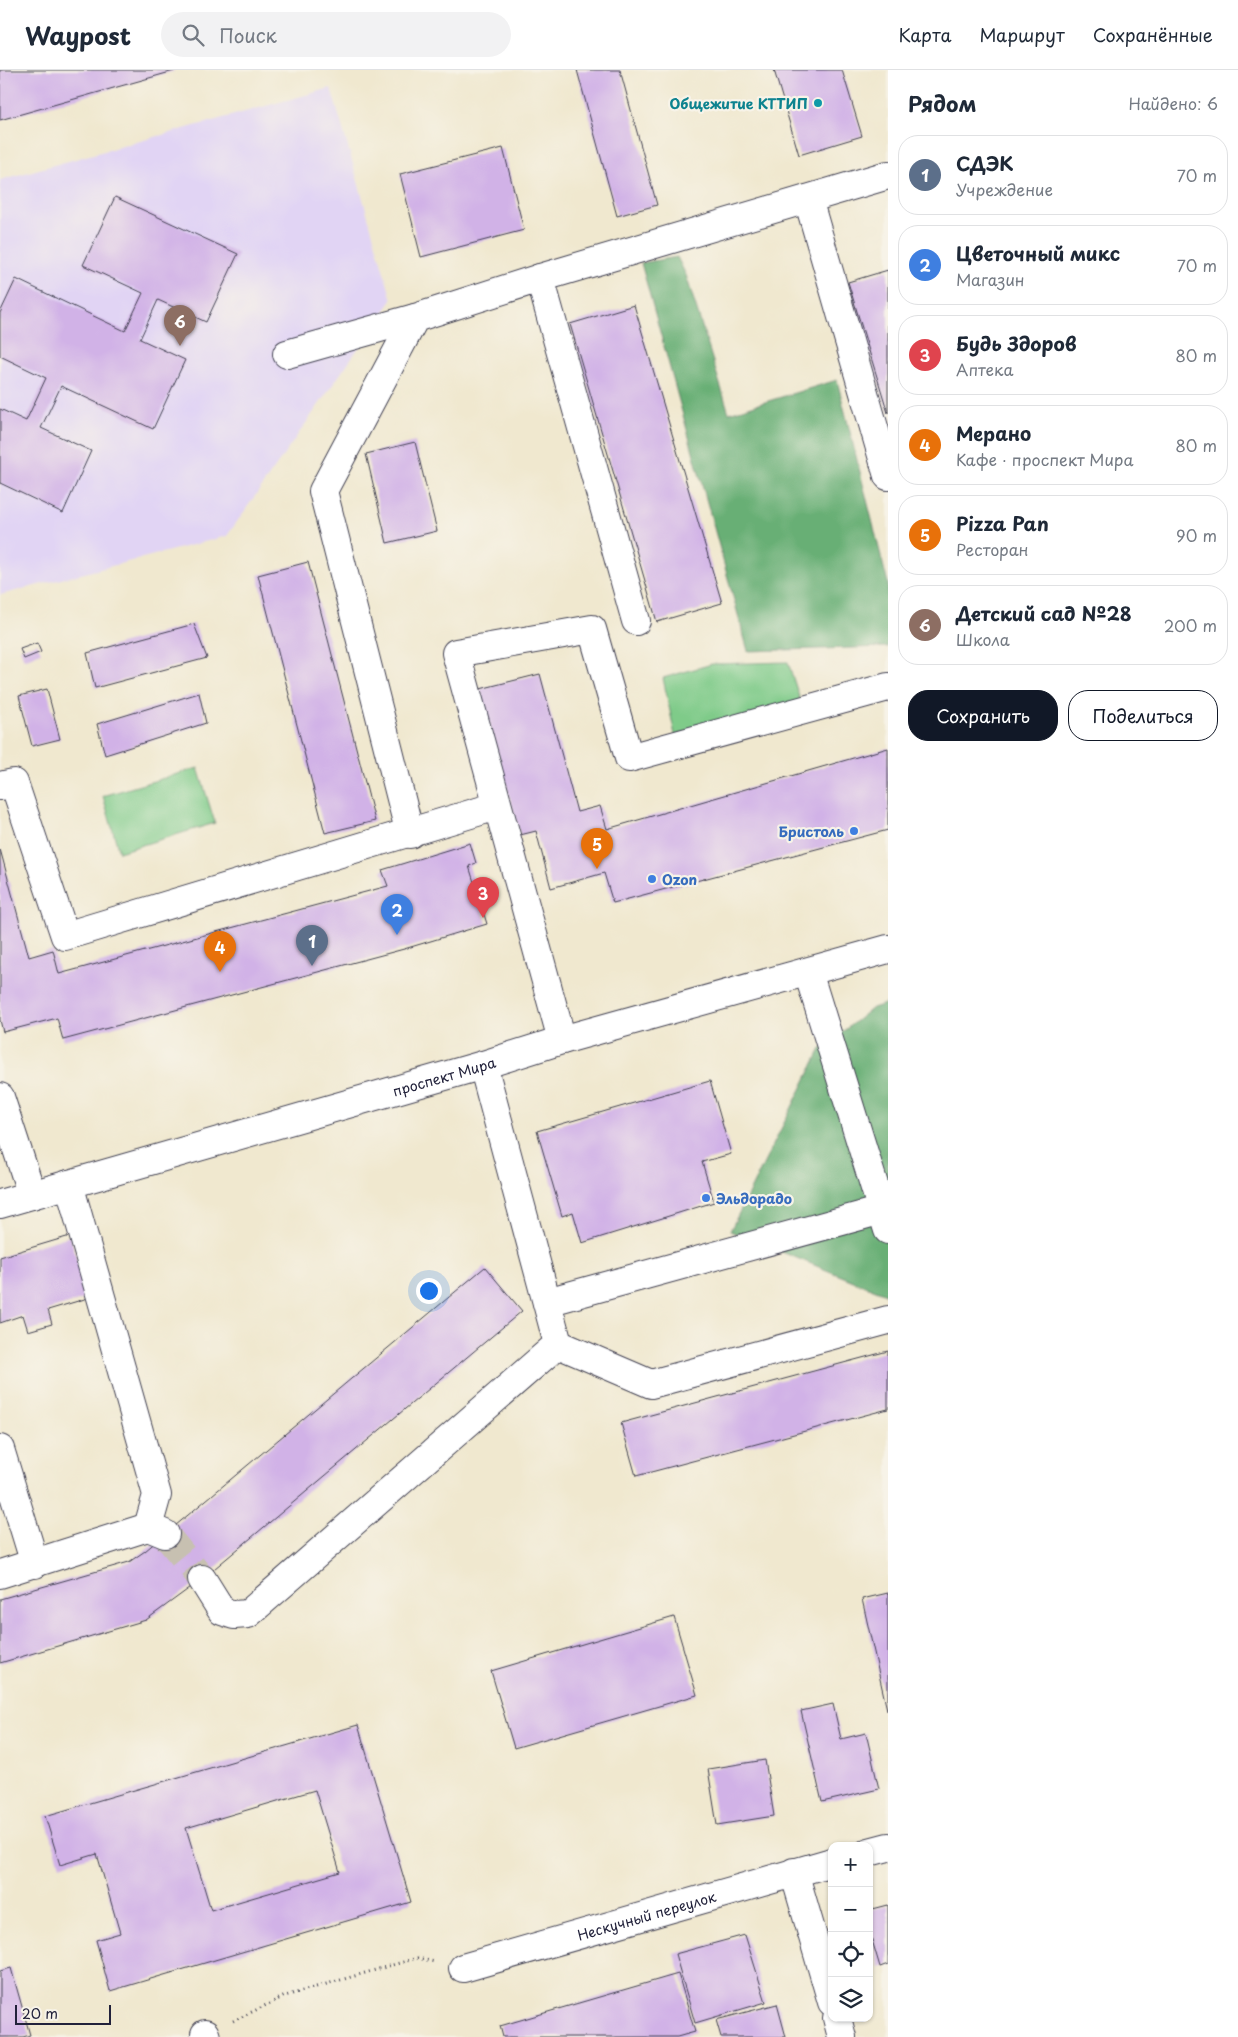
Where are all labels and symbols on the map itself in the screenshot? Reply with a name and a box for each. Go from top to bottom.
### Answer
place label: Общежитие КТТИП [669,93,808,114]
marker: Общежитие КТТИП [812,97,824,109]
pin: 6 [164,305,196,346]
place label: Бристоль [779,821,844,842]
marker: Бристоль [848,825,860,837]
pin: 5 [581,828,613,869]
place label: Ozon [662,869,697,890]
marker: Ozon [646,873,658,885]
pin: 3 [467,877,499,918]
pin: 2 [381,894,413,935]
pin: 1 [296,925,328,966]
pin: 4 [204,931,236,972]
street label: проспект Мира [390,1051,498,1101]
place label: Эльдорадо [716,1188,792,1209]
marker: Эльдорадо [700,1192,712,1204]
your location [416,1278,442,1304]
street label: Нескучный переулок [575,1885,719,1945]
scale bar [15,2002,111,2025]

